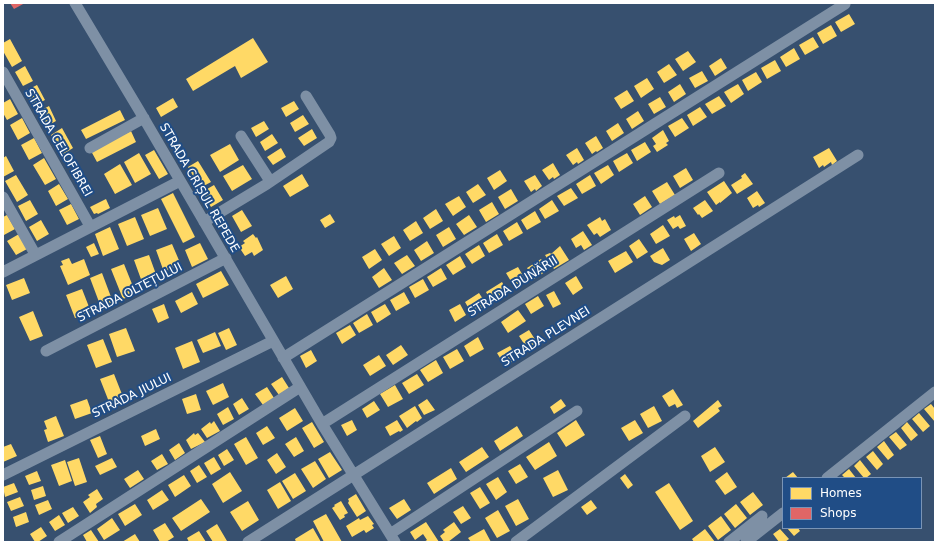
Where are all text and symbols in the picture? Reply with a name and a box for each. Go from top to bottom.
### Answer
street label: STRADA CELOFIBREI [21,87,95,199]
street label: STRADA CRIȘUL REPEDE [156,121,242,255]
street label: STRADA DUNĂRII [466,254,560,320]
street label: STRADA OLTEȚULUI [75,260,185,326]
street label: STRADA PLEVNEI [499,304,593,370]
street label: STRADA JIULUI [90,371,174,421]
legend [782,477,922,529]
text: Homes [820,486,862,500]
text: Shops [820,506,856,520]

